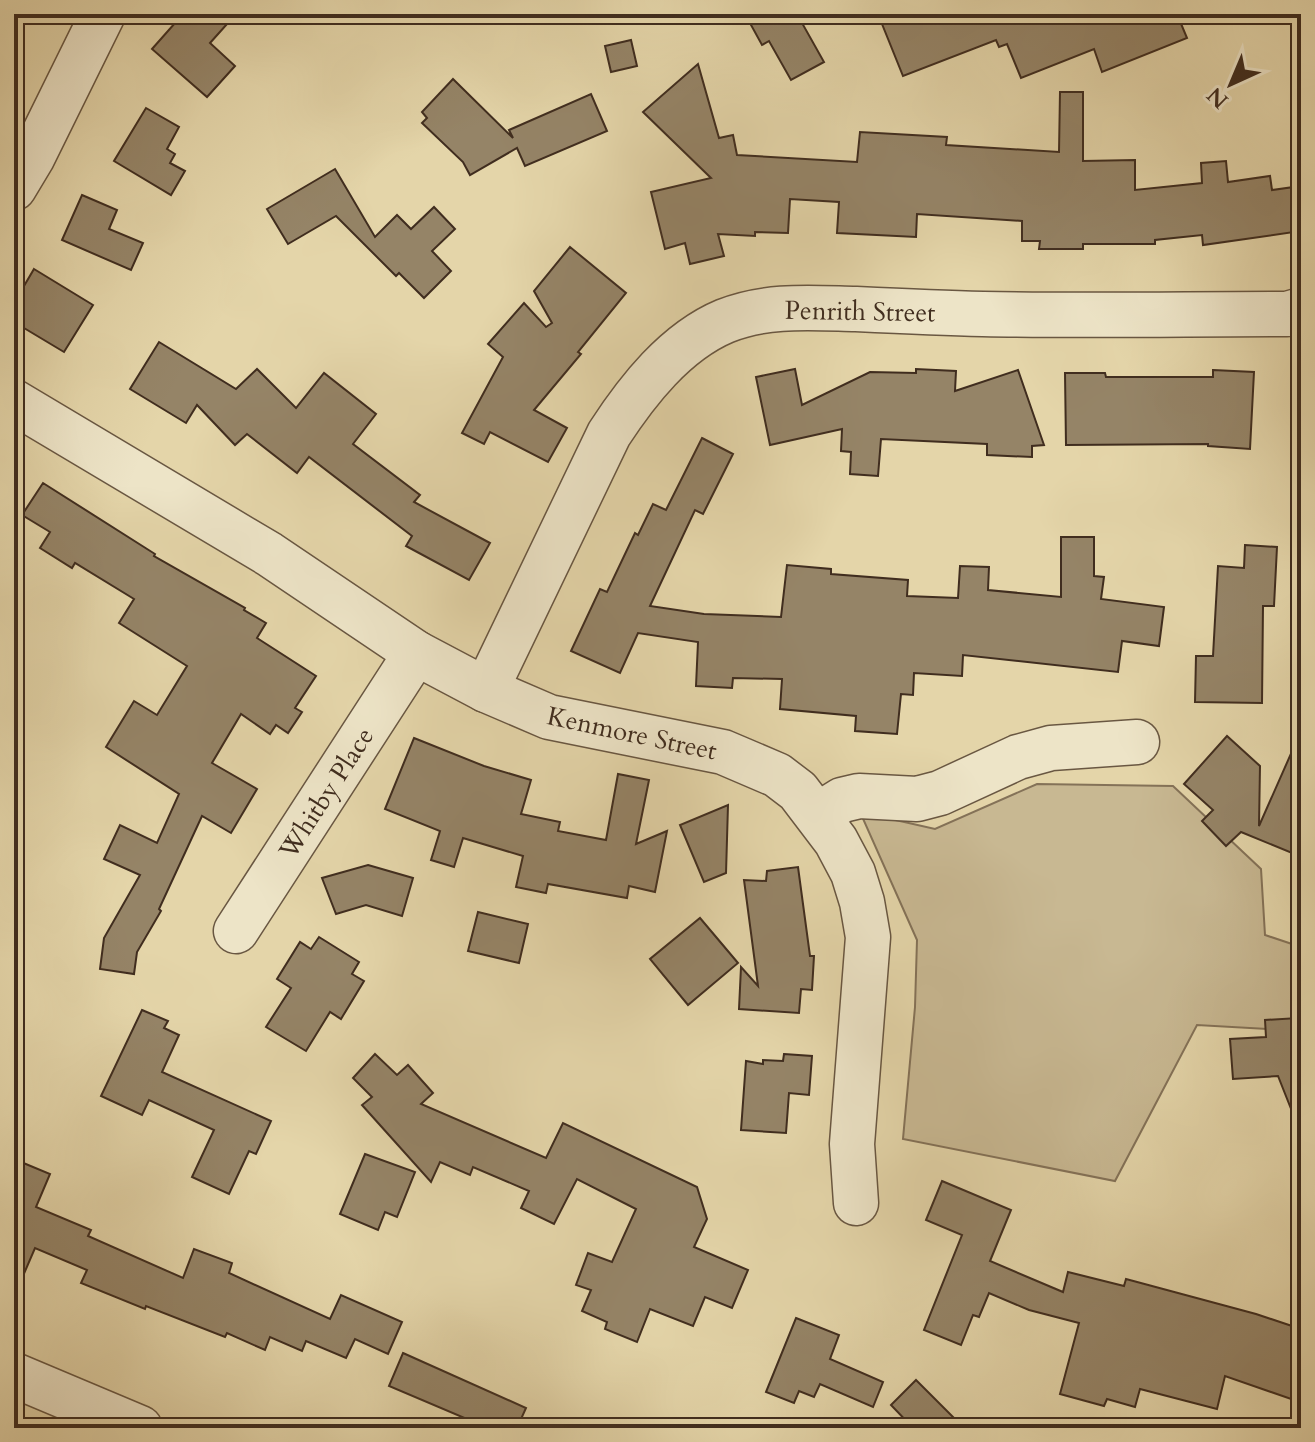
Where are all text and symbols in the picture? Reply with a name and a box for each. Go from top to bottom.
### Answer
north arrow [1191,44,1271,124]
text: N [1201,80,1235,115]
street label: Penrith Street [784,293,936,330]
street label: Kenmore Street [544,698,720,769]
street label: Whitby Place [270,721,382,867]

